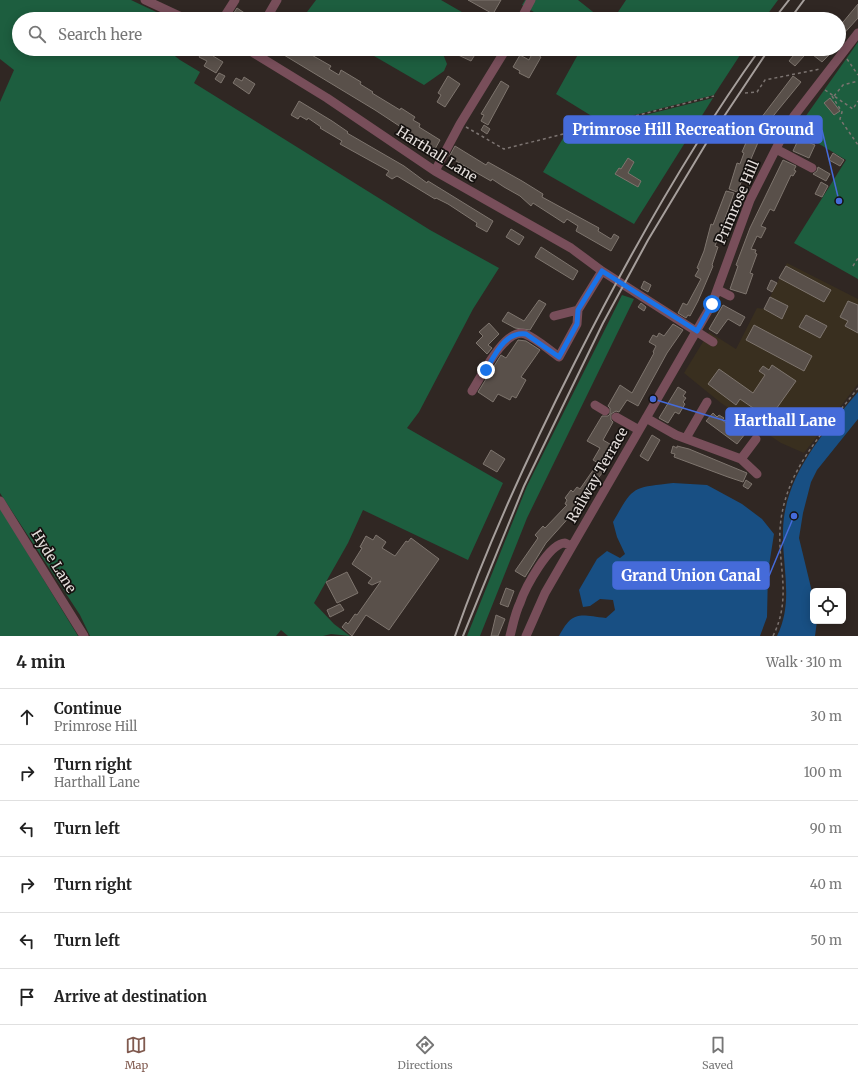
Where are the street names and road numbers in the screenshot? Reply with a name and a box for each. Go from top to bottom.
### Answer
street label: Harthall Lane [393,122,481,186]
street label: Primrose Hill [711,157,763,247]
street label: Railway Terrace [562,424,632,526]
street label: Hyde Lane [27,526,81,596]

